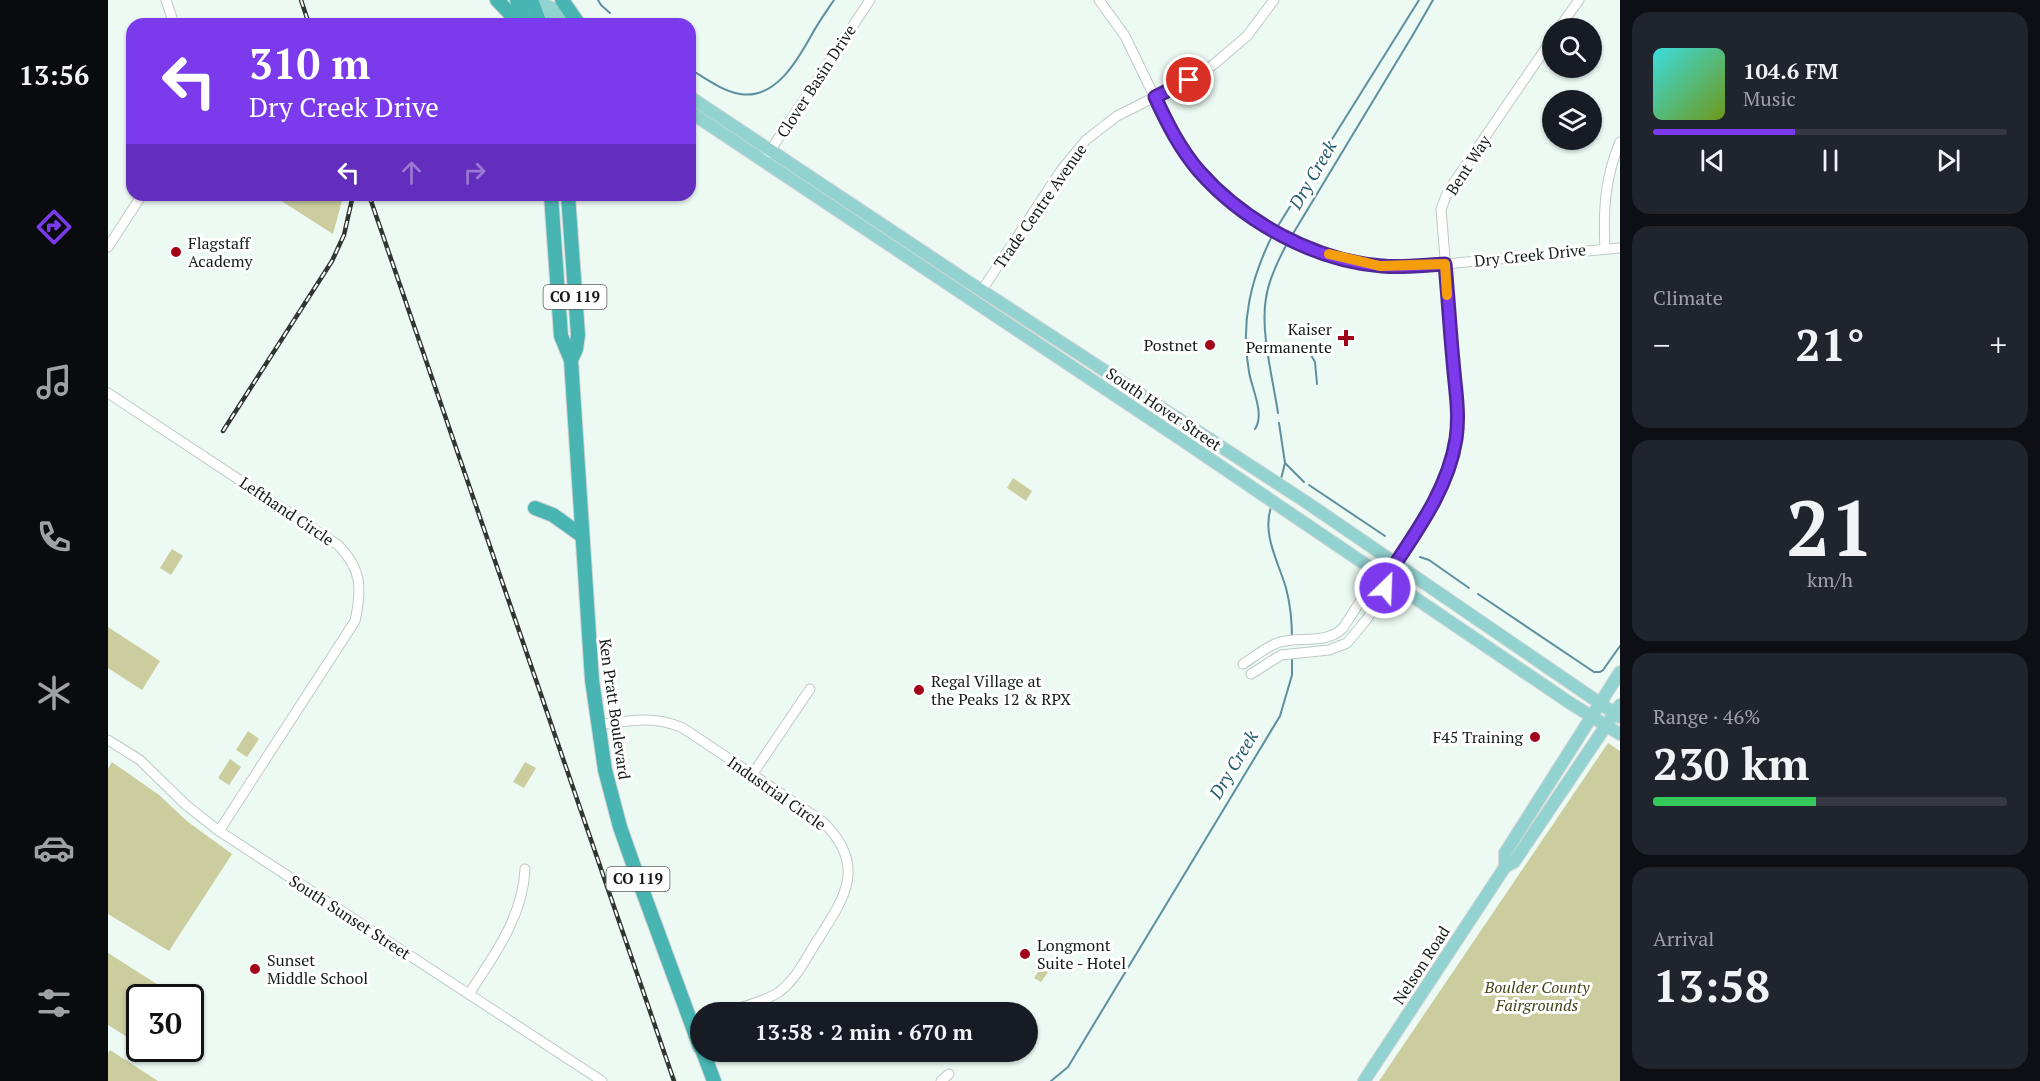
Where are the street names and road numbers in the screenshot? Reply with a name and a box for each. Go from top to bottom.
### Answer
street label: Clover Basin Drive [771,20,861,142]
street label: Bent Way [1440,130,1496,199]
street label: Trade Centre Avenue [989,139,1091,273]
street label: Dry Creek Drive [1473,238,1587,272]
road number: CO 119 [544,285,606,309]
street label: South Hover Street [1102,362,1226,456]
street label: Lefthand Circle [235,471,339,551]
street label: Ken Pratt Boulevard [594,637,636,781]
street label: Industrial Circle [723,751,831,835]
road number: CO 119 [606,867,670,891]
street label: South Sunset Street [285,869,415,965]
street label: Nelson Road [1387,921,1455,1009]

